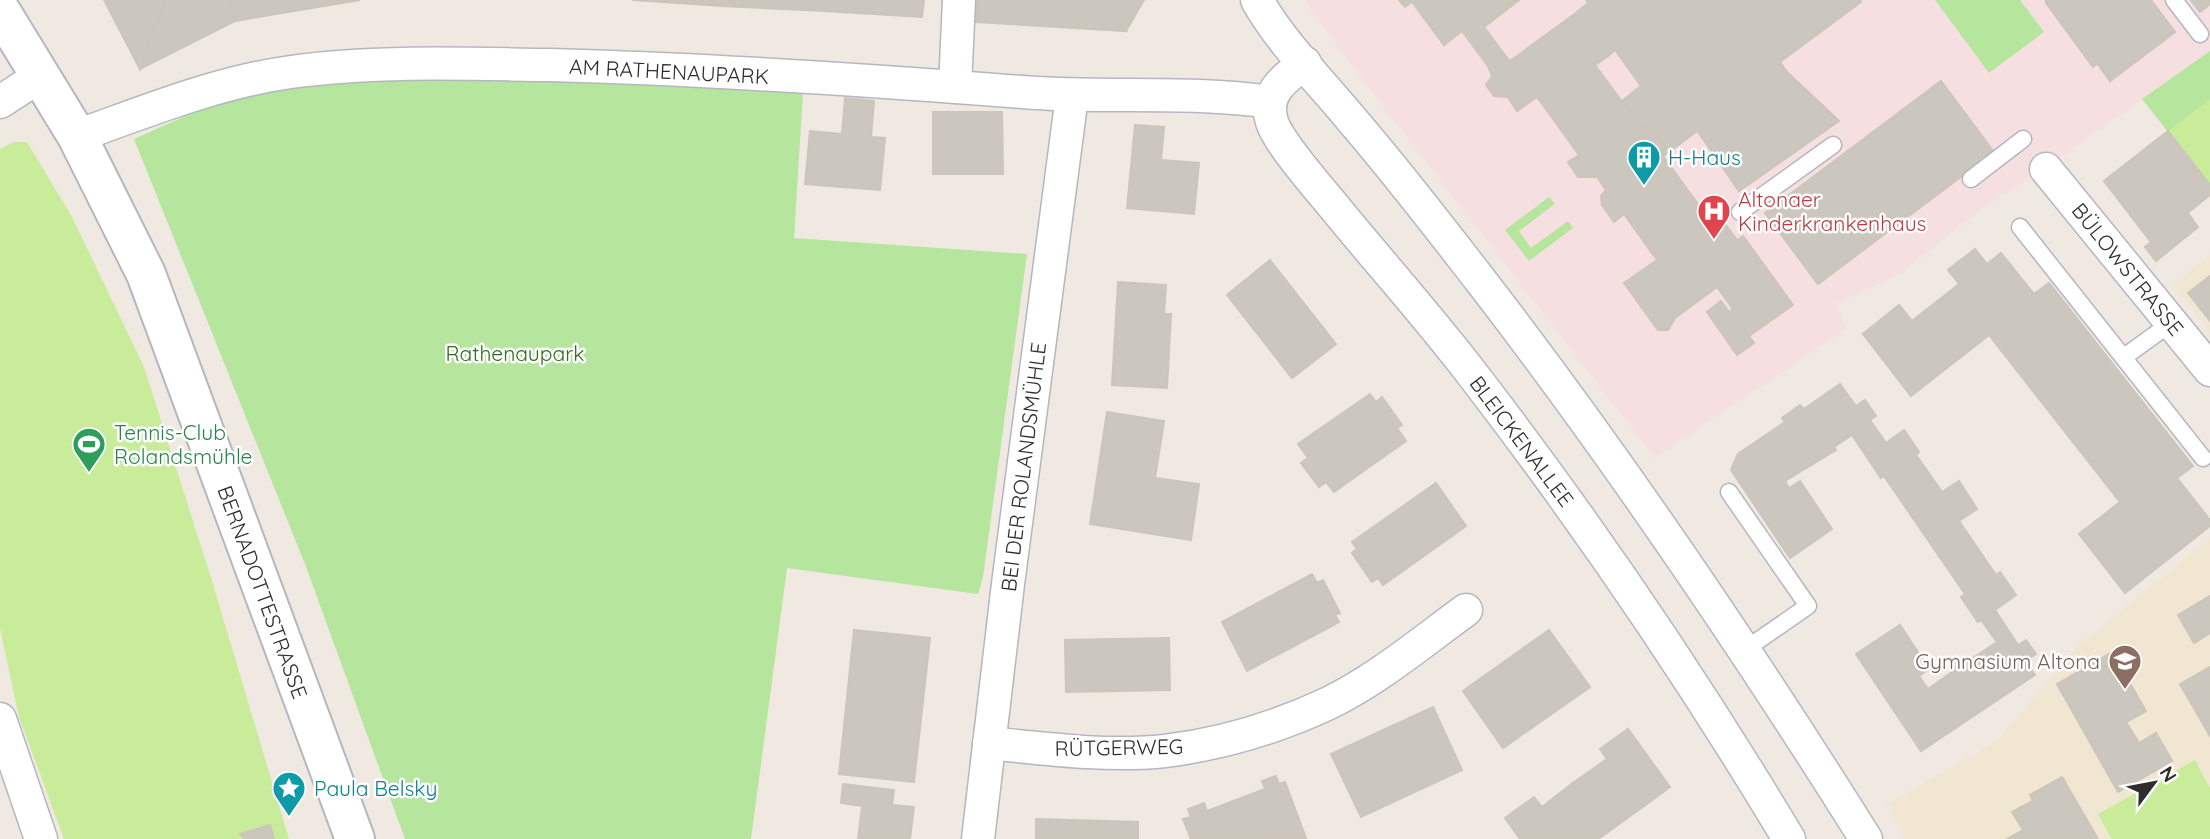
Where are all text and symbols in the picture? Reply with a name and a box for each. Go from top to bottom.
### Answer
street label: AM RATHENAUPARK [568,53,770,89]
building icon: H-Haus [1625,138,1663,187]
place label: H-Haus [1668,144,1741,170]
place label: Altonaer Kinderkrankenhaus [1738,186,1926,236]
hospital icon: Altonaer Kinderkrankenhaus [1695,192,1733,241]
street label: BÜLOWSTRASSE [2066,197,2190,341]
park label: Rathenaupark [445,340,585,366]
street label: BEI DER ROLANDSMÜHLE [995,341,1051,593]
street label: BLEICKENALLEE [1464,371,1580,511]
place label: Tennis-Club Rolandsmühle [114,419,252,469]
sports icon: Tennis-Club Rolandsmühle [70,425,108,474]
street label: BERNADOTTESTRASSE [212,482,314,702]
school or university icon: Gymnasium Altona [2106,642,2144,691]
place label: Gymnasium Altona [1915,648,2100,674]
street label: RÜTGERWEG [1054,733,1184,761]
north arrow [2119,748,2189,818]
text: N [2155,762,2182,786]
place icon: Paula Belsky [270,769,308,818]
place label: Paula Belsky [314,775,438,801]

